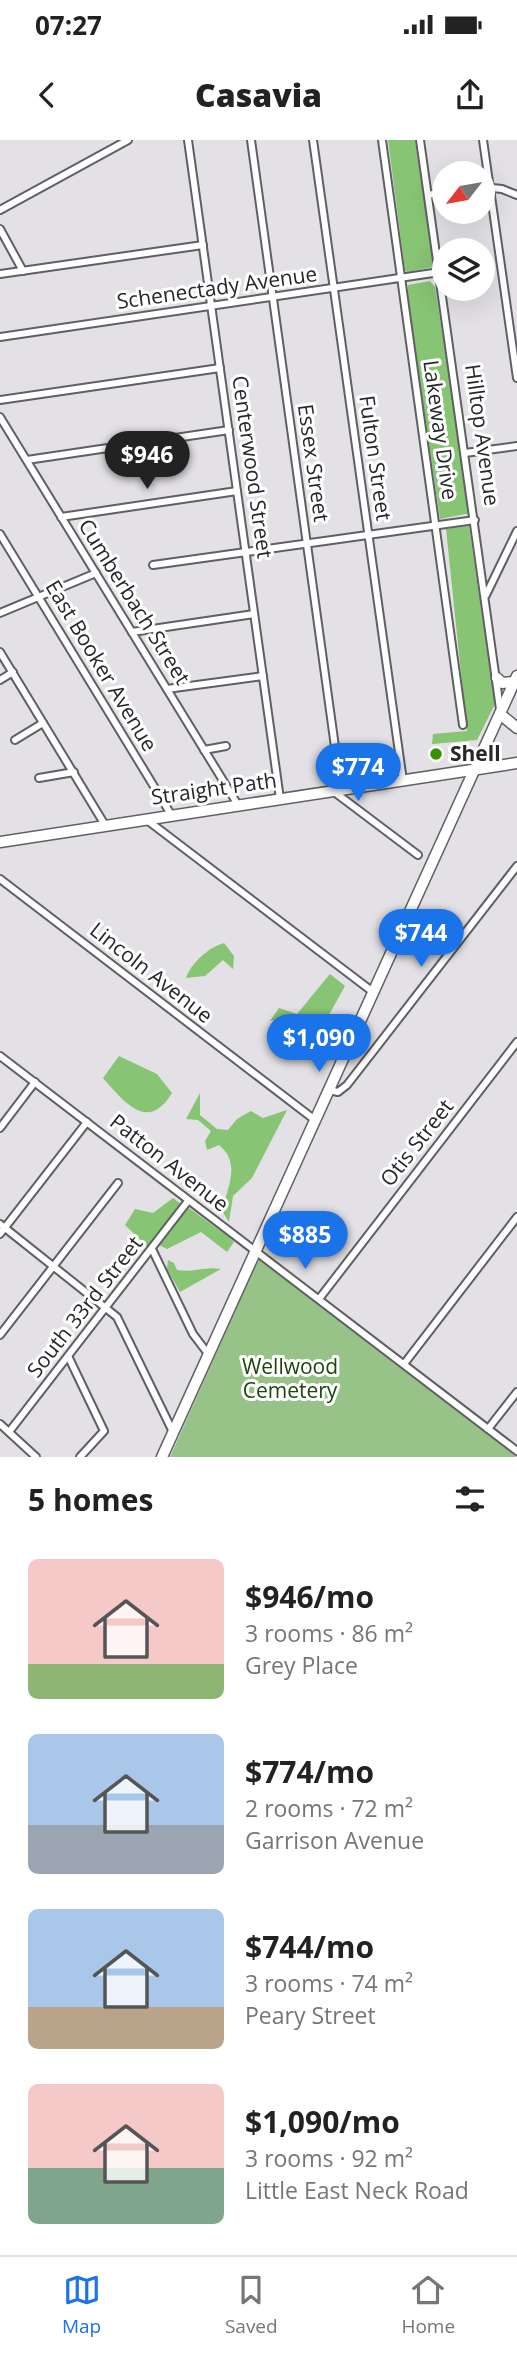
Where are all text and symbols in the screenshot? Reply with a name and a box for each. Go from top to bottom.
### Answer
text: 07:27 [35,7,102,43]
text: Casavia [195,73,322,116]
icon: back [28,76,66,114]
icon: share [451,76,489,114]
north arrow [432,161,495,224]
map controls [432,161,495,301]
button: layers [432,238,495,301]
street label: Schenectady Avenue [115,259,319,315]
street label: Lakeway Drive [417,358,465,502]
street label: Hilltop Avenue [459,362,507,508]
street label: Centerwood Street [226,374,280,560]
street label: Fulton Street [353,393,399,522]
street label: Essex Street [292,402,336,524]
pin: $946 [106,432,188,491]
text: $946 [121,438,173,470]
street label: Cumberbach Street [73,513,197,690]
street label: East Booker Avenue [40,575,164,756]
place label: Shell [450,739,501,767]
pin: $774 [317,744,399,803]
marker: Shell [428,746,444,762]
text: $774 [332,750,384,782]
street label: Straight Path [149,765,278,811]
pin: $744 [380,910,462,969]
street label: Lincoln Avenue [84,915,219,1029]
text: $744 [395,916,447,948]
pin: $1,090 [262,1014,376,1074]
text: $1,090 [283,1021,355,1053]
street label: Otis Street [373,1093,459,1192]
street label: Patton Avenue [105,1107,235,1217]
pin: $885 [264,1212,346,1271]
text: $885 [279,1218,331,1250]
street label: South 33rd Street [20,1230,148,1383]
park label: Wellwood Cemetery [242,1352,338,1404]
text: 5 homes [28,1479,153,1520]
icon: filters [451,1480,489,1518]
text: $946/mo [245,1576,374,1617]
icon: home [84,1587,168,1671]
text: 3 rooms · 86 m² [245,1617,413,1649]
text: Grey Place [245,1649,358,1681]
text: $774/mo [245,1751,374,1792]
icon: home [84,1762,168,1846]
text: 2 rooms · 72 m² [245,1792,413,1824]
text: Garrison Avenue [245,1824,424,1856]
text: $744/mo [245,1926,374,1967]
icon: home [84,1937,168,2021]
text: 3 rooms · 74 m² [245,1967,413,1999]
text: Peary Street [245,1999,376,2031]
text: $1,090/mo [245,2101,400,2142]
icon: home [84,2112,168,2196]
text: 3 rooms · 92 m² [245,2142,413,2174]
text: Little East Neck Road [245,2174,469,2206]
tab: Map [62,2271,101,2339]
tab: Saved [225,2271,278,2339]
tab: Home [401,2271,455,2339]

